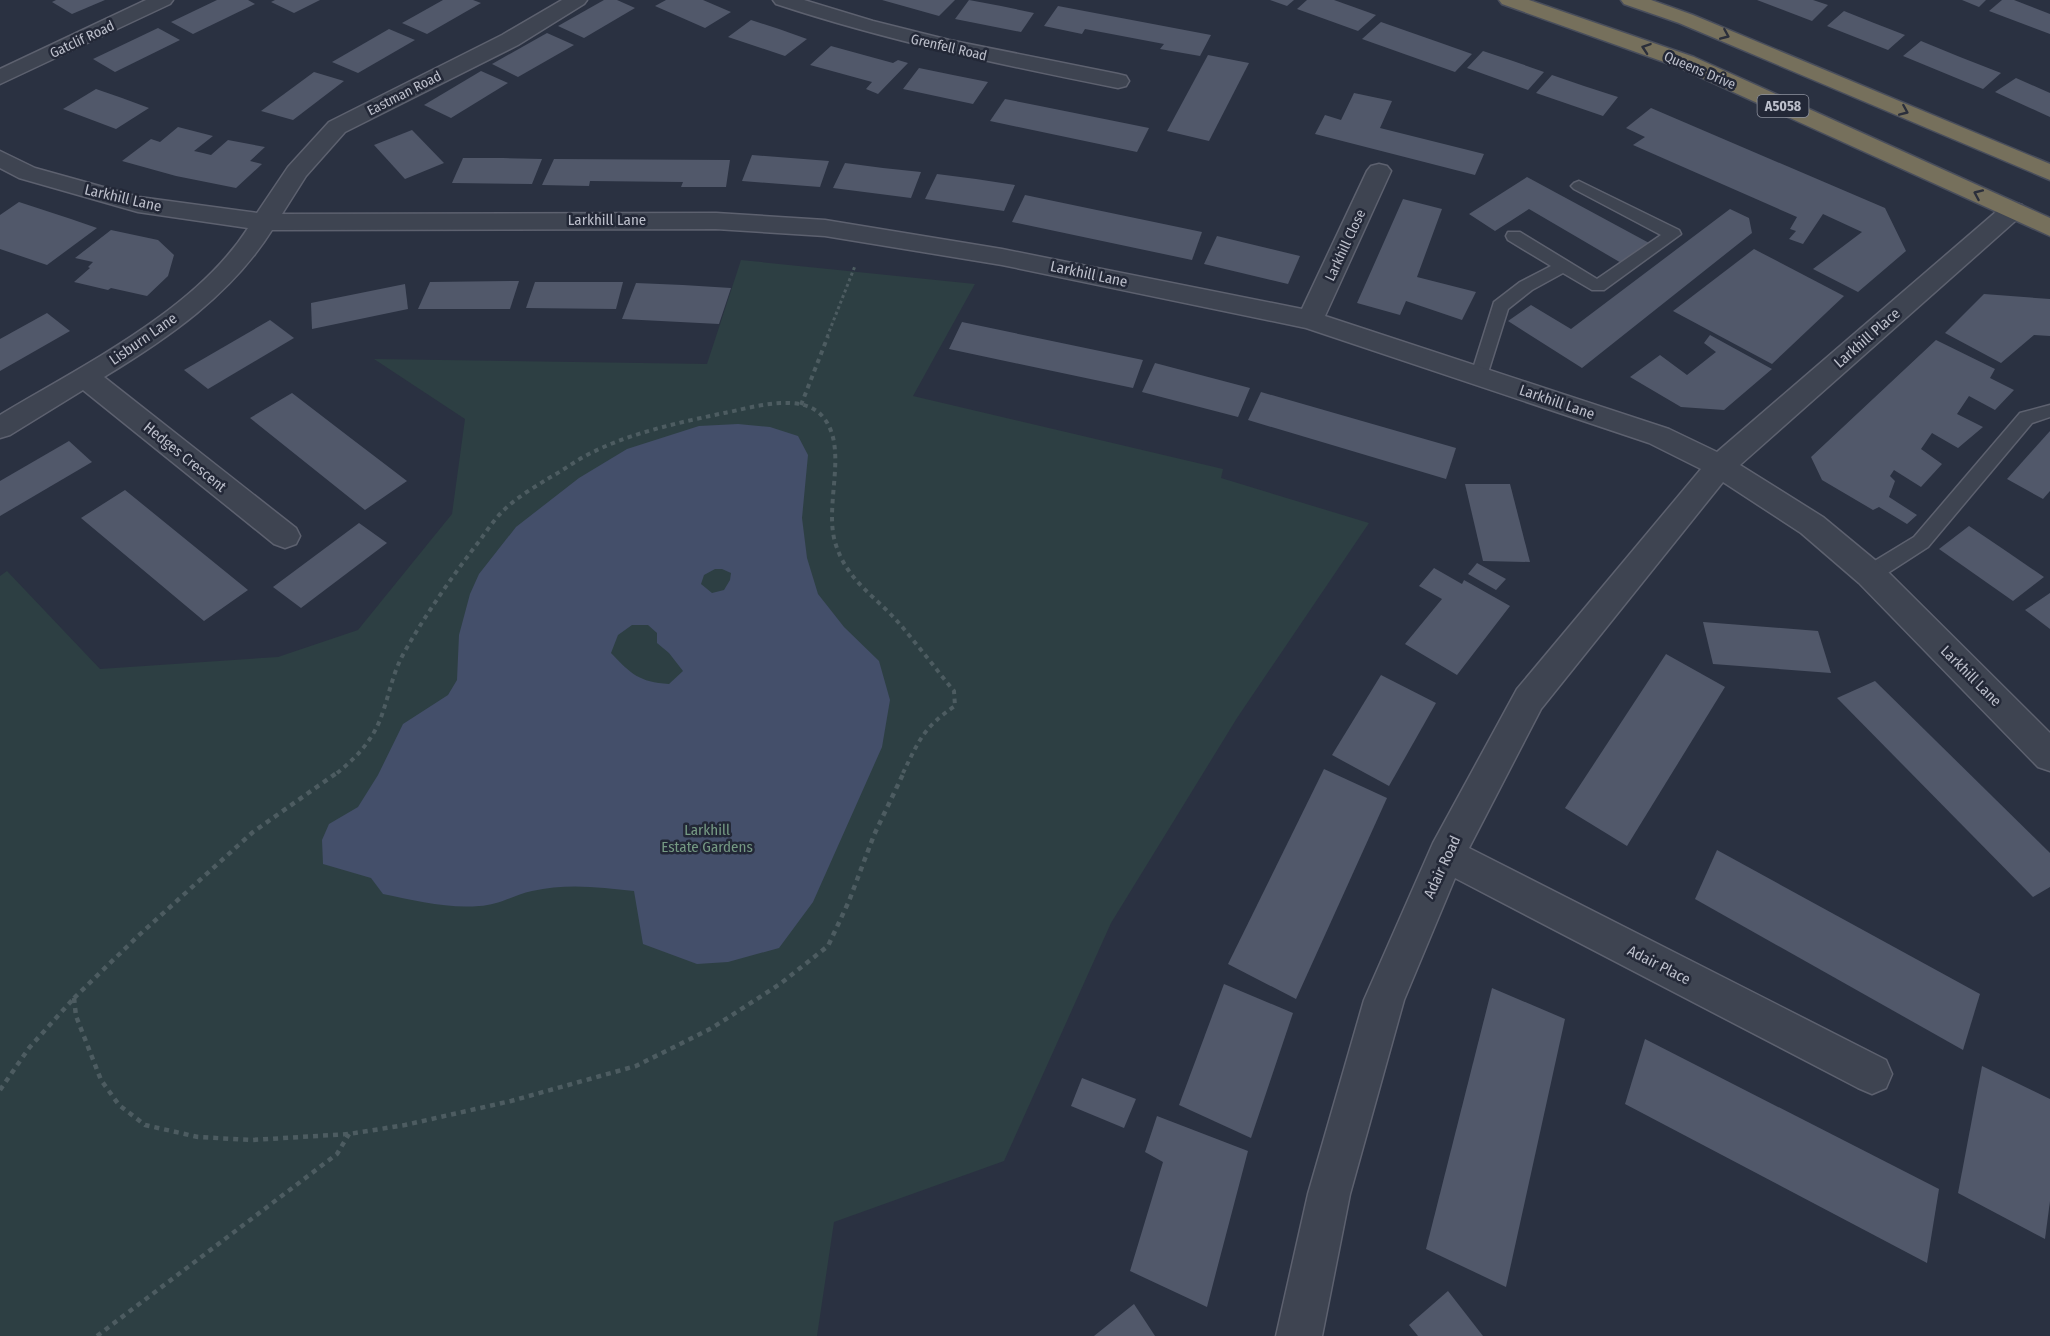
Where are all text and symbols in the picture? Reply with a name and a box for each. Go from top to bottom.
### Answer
street label: Gatclif Road [47,17,117,62]
one-way arrow [1719,28,1730,40]
street label: Grenfell Road [909,30,989,64]
one-way arrow [1641,43,1652,56]
street label: Queens Drive [1661,48,1738,93]
street label: Eastman Road [364,67,444,119]
road number: A5058 [1758,95,1808,117]
one-way arrow [1898,104,1909,116]
street label: Larkhill Lane [83,180,163,216]
one-way arrow [1973,189,1984,201]
street label: Larkhill Close [1322,207,1369,284]
street label: Larkhill Lane [568,211,646,229]
street label: Larkhill Lane [1049,257,1129,291]
street label: Larkhill Place [1830,304,1904,372]
street label: Lisburn Lane [106,309,180,369]
street label: Larkhill Lane [1517,381,1597,423]
street label: Hedges Crescent [140,418,230,496]
street label: Larkhill Lane [1937,642,2005,710]
park label: Larkhill Estate Gardens [661,821,753,856]
street label: Adair Road [1420,833,1464,901]
street label: Adair Place [1624,941,1694,989]

